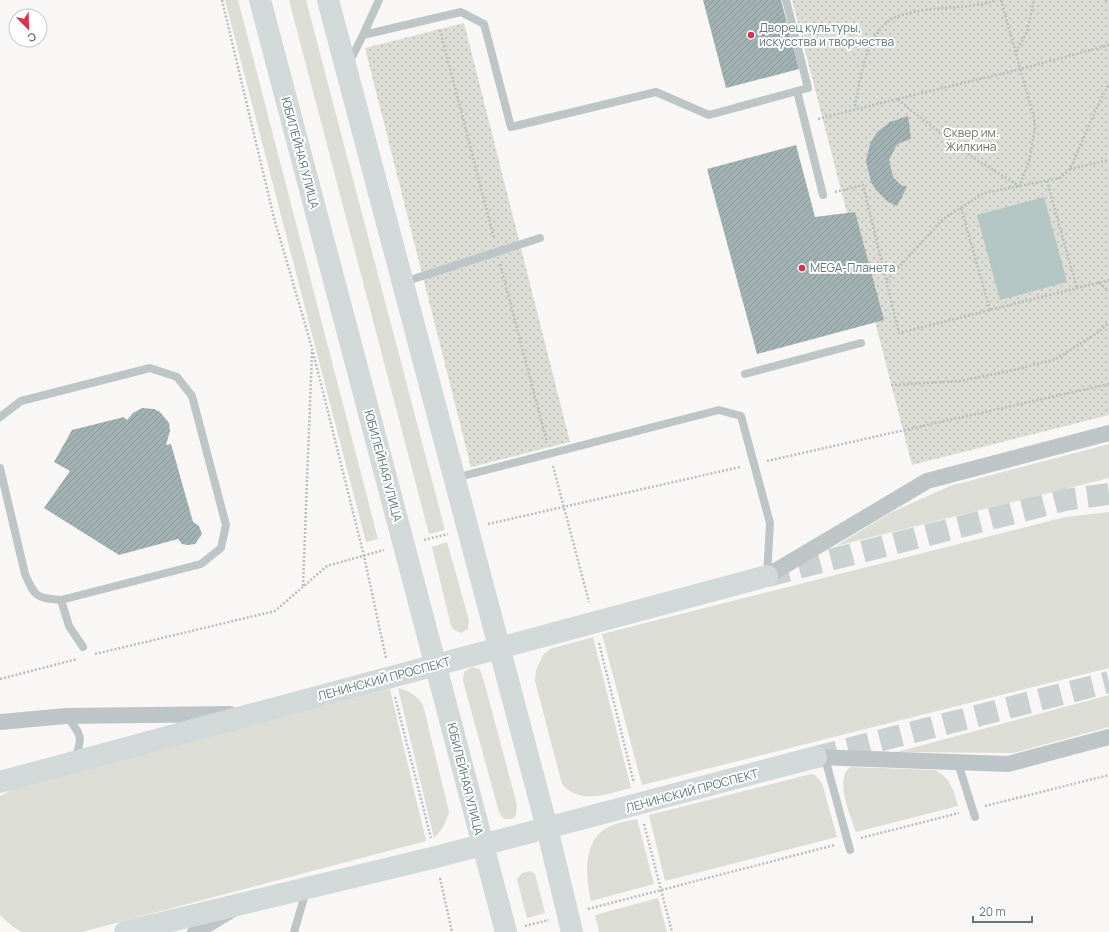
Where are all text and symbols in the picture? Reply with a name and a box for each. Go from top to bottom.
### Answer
north arrow [8,8,48,48]
place label: Дворец культуры, искусства и творчества [759,19,894,50]
text: С [25,29,39,46]
marker: Дворец культуры, искусства и творчества [746,30,756,40]
street label: ЮБИЛЕЙНАЯ УЛИЦА [277,95,324,211]
park label: Сквер им. Жилкина [943,124,999,155]
place label: MEGA-Планета [810,259,895,276]
marker: MEGA-Планета [797,263,807,273]
street label: ЮБИЛЕЙНАЯ УЛИЦА [360,408,407,524]
street label: ЛЕНИНСКИЙ ПРОСПЕКТ [316,652,453,704]
street label: ЮБИЛЕЙНАЯ УЛИЦА [443,721,488,837]
street label: ЛЕНИНСКИЙ ПРОСПЕКТ [624,764,761,816]
scale bar [973,898,1032,924]
text: 20 m [979,903,1006,920]

